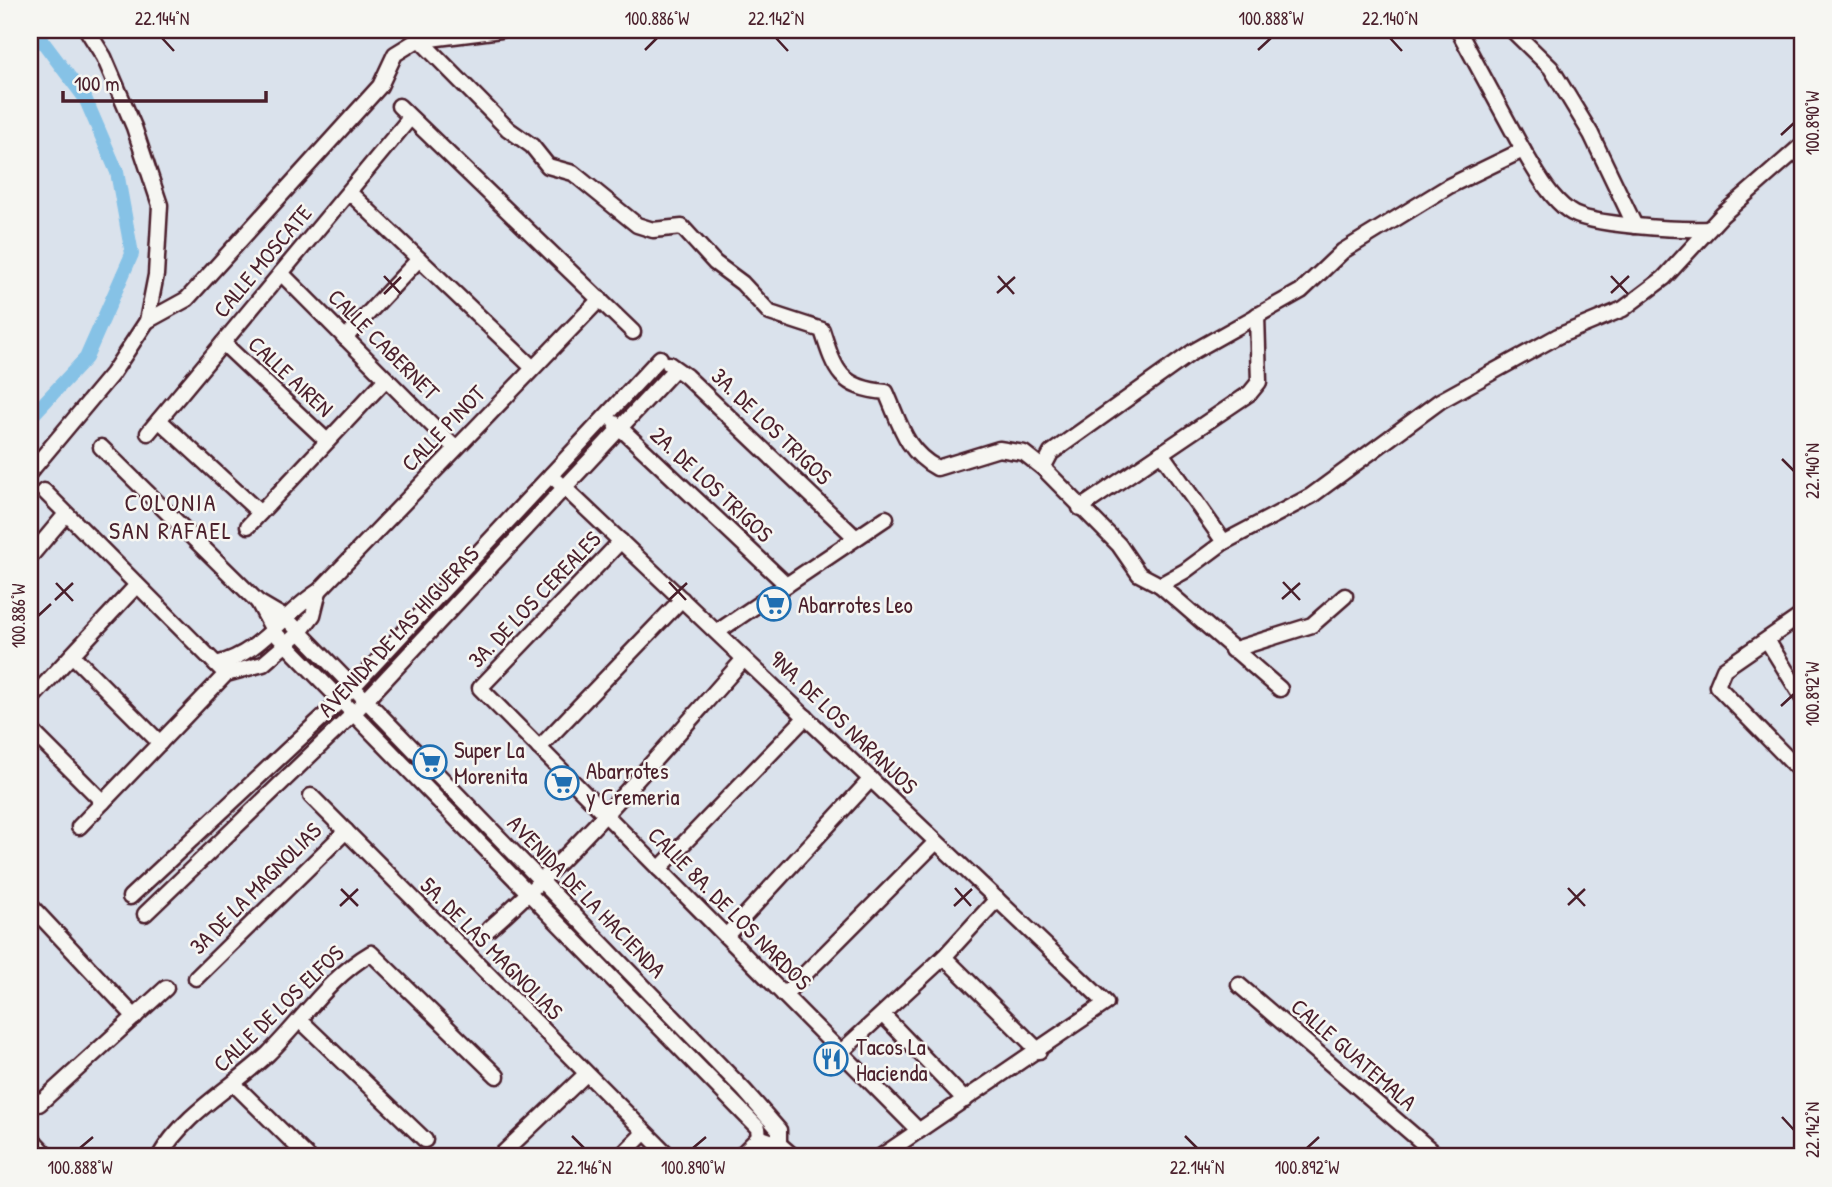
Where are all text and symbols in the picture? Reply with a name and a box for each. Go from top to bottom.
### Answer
text: 22.144°N [135,6,189,31]
text: 100.886°W [625,6,689,31]
text: 22.142°N [748,6,804,31]
text: 100.888°W [1238,6,1304,31]
text: 22.140°N [1362,6,1418,31]
scale bar [63,60,266,104]
text: 100 m [74,69,120,98]
text: 100.890°W [1800,91,1825,155]
street label: CALLE MOSCATE [206,198,318,324]
street label: CALLE CABERNET [322,282,447,407]
street label: CALLE AIREN [242,329,340,423]
street label: 3A. DE LOS TRIGOS [705,361,839,492]
street label: CALLE PINOT [394,378,492,478]
street label: 2A. DE LOS TRIGOS [644,419,780,549]
text: 22.140°N [1800,443,1825,499]
district label: COLONIA SAN RAFAEL [109,486,233,546]
street label: 3A. DE LOS CEREALES [461,523,608,674]
street label: AVENIDA DE LAS HIGUERAS [310,538,486,723]
text: 100.886°W [6,584,31,648]
supermarket icon: Abarrotes Leo [755,585,793,623]
place label: Abarrotes Leo [798,589,913,620]
street label: 9NA. DE LOS NARANJOS [763,643,925,801]
text: 100.892°W [1800,662,1825,726]
place label: Super La Morenita [454,734,527,791]
supermarket icon: Super La Morenita [411,743,449,781]
place label: Abarrotes y Cremeria [586,755,679,812]
supermarket icon: Abarrotes y Cremeria [543,764,581,802]
street label: AVENIDA DE LA HACIENDA [501,808,673,984]
street label: 3A DE LA MAGNOLIAS [182,815,328,961]
street label: CALLE 8A. DE LOS NARDOS [641,819,819,997]
street label: 5A. DE LAS MAGNOLIAS [414,870,570,1026]
street label: CALLE DE LOS ELFOS [206,937,350,1078]
street label: CALLE GUATEMALA [1285,991,1423,1117]
place label: Tacos La Hacienda [856,1031,927,1088]
restaurant icon: Tacos La Hacienda [812,1040,850,1078]
text: 22.142°N [1800,1102,1825,1158]
text: 100.888°W [47,1155,113,1180]
text: 22.146°N [557,1155,611,1180]
text: 100.890°W [661,1155,725,1180]
text: 22.144°N [1170,1155,1224,1180]
text: 100.892°W [1275,1155,1339,1180]

